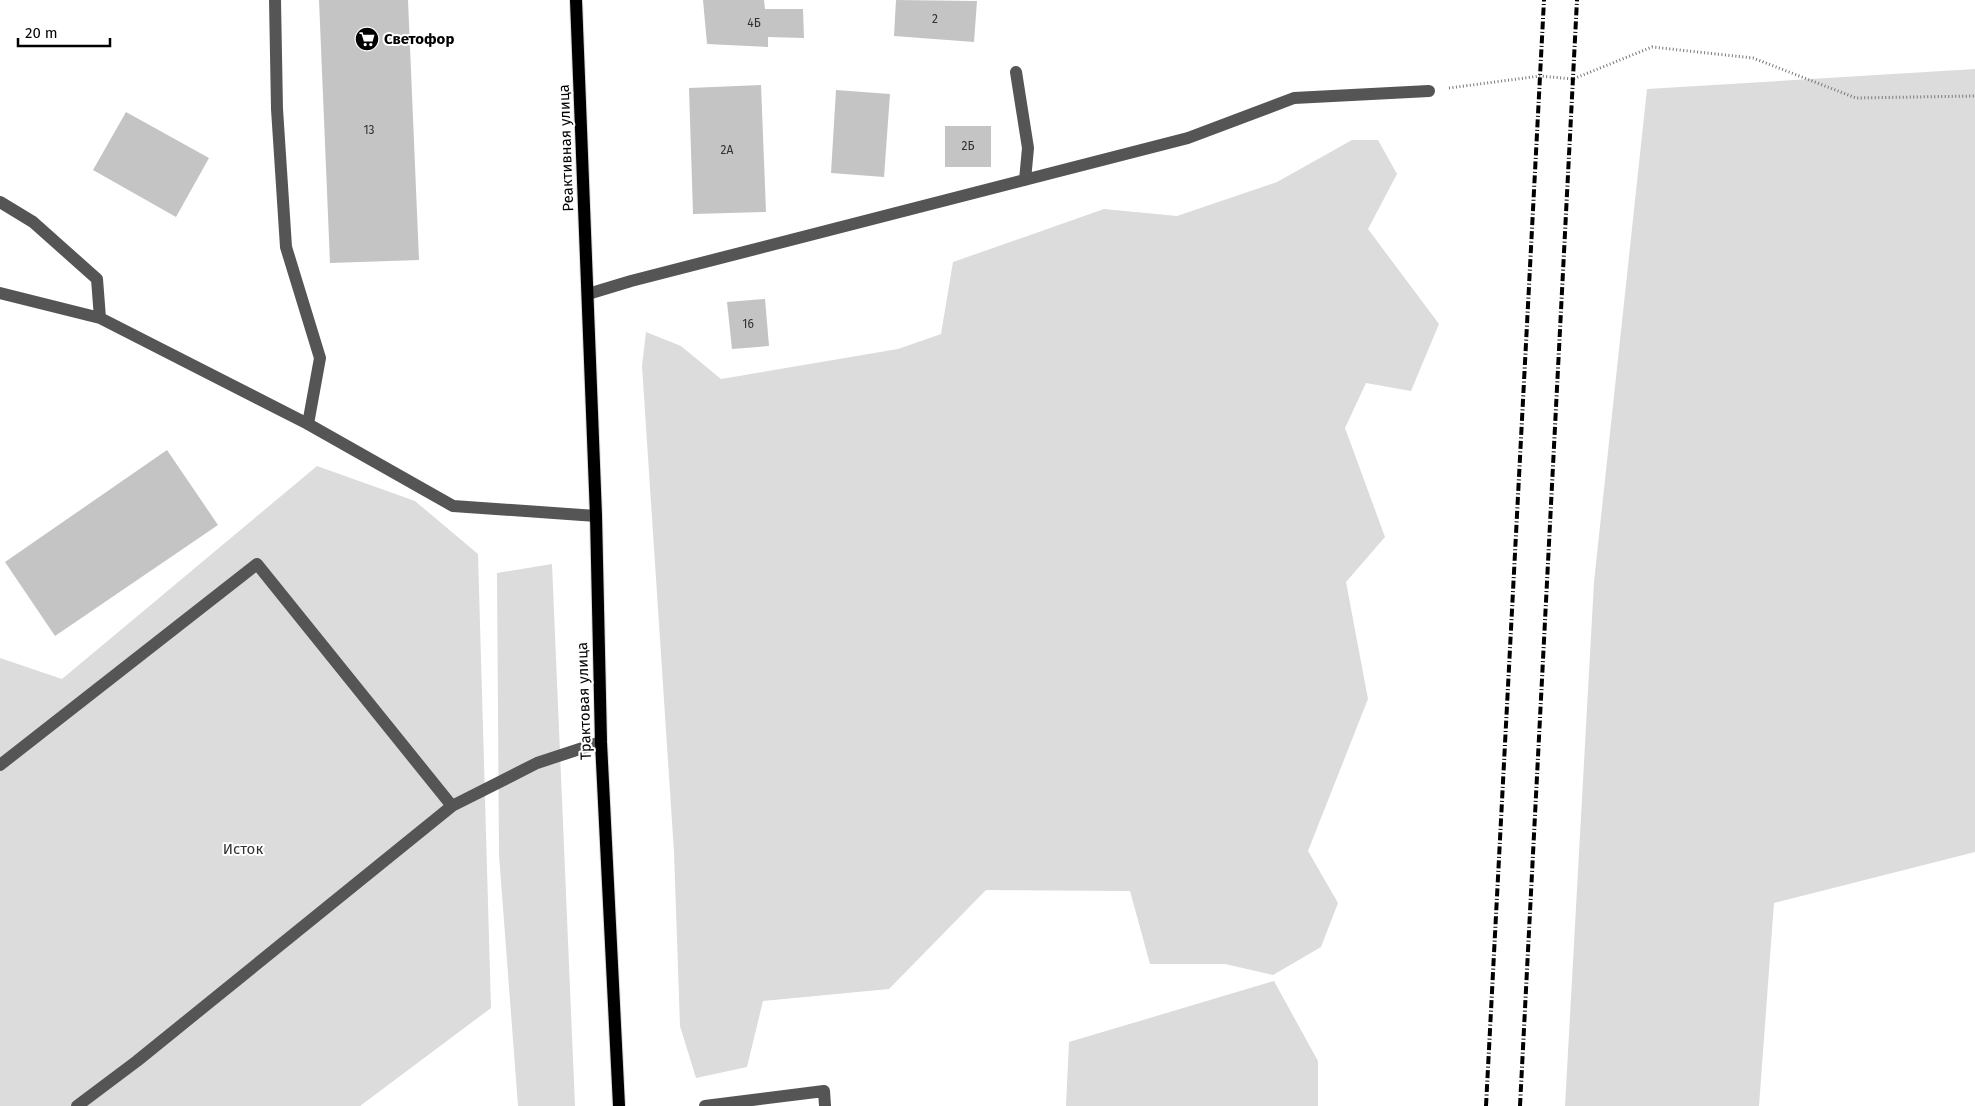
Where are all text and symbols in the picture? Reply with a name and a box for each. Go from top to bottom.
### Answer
house number: 2 [932,12,938,26]
scale bar [18,15,110,47]
house number: 4Б [747,16,761,30]
text: 20 m [25,24,58,42]
supermarket icon: Светофор [354,26,380,52]
place label: Светофор [384,30,454,48]
street label: Реактивная улица [555,84,577,212]
house number: 13 [363,123,375,137]
house number: 2Б [962,139,974,153]
house number: 2А [721,143,734,157]
house number: 16 [742,317,754,331]
street label: Трактовая улица [573,642,595,760]
park label: Исток [223,840,263,858]

